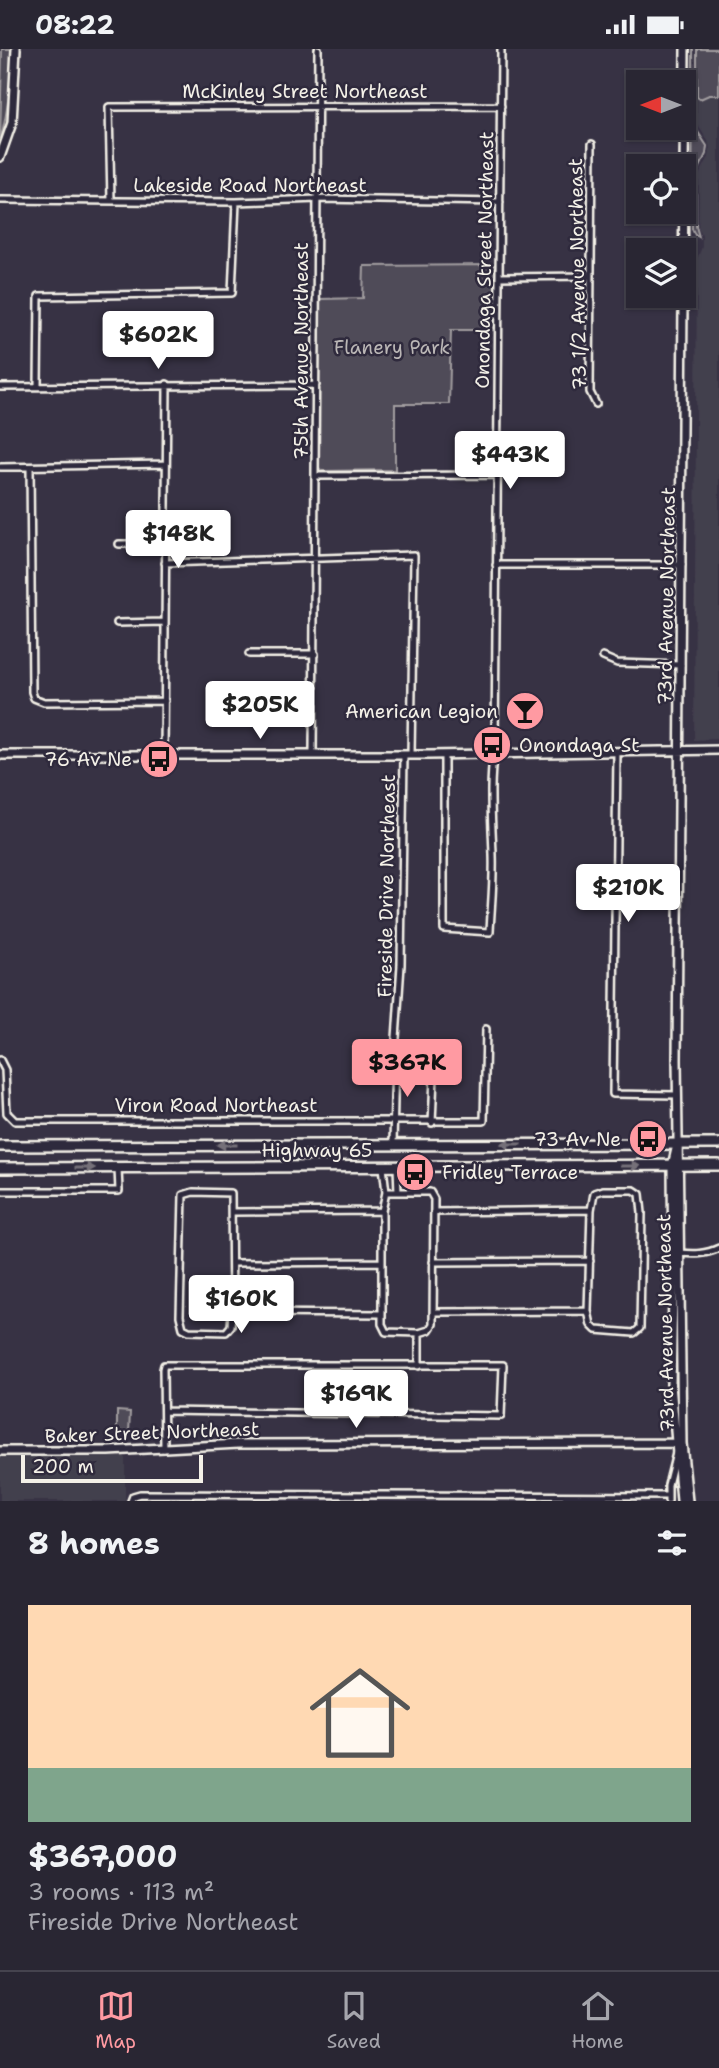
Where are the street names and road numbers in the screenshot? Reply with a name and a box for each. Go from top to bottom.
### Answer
street label: McKinley Street Northeast [182,79,428,104]
street label: Onondaga Street Northeast [470,131,499,389]
street label: 73 1/2 Avenue Northeast [563,158,592,390]
street label: Lakeside Road Northeast [133,173,367,198]
street label: 75th Avenue Northeast [289,242,314,460]
street label: 73rd Avenue Northeast [652,487,681,705]
street label: Fireside Drive Northeast [372,774,401,998]
street label: Viron Road Northeast [115,1093,317,1118]
street label: Highway 65 [261,1138,373,1163]
street label: 73rd Avenue Northeast [651,1214,680,1432]
street label: Baker Street Northeast [44,1416,260,1449]

